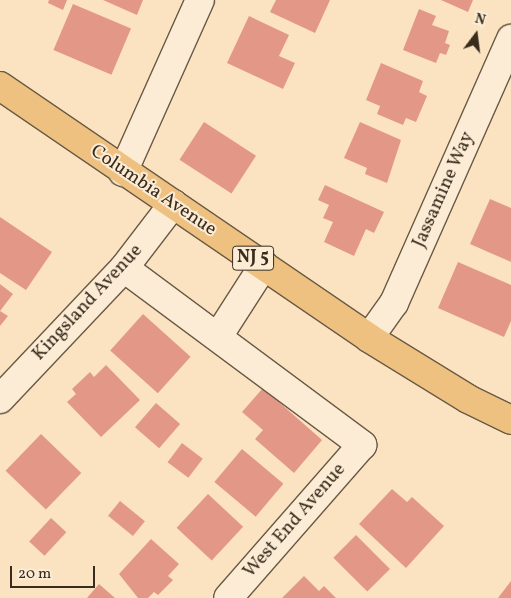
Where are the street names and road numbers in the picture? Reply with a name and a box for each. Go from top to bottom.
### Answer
street label: Jassamine Way [408,128,480,252]
street label: Columbia Avenue [86,140,220,242]
street label: Kingsland Avenue [28,240,148,366]
road number: NJ 5 [232,242,274,274]
street label: West End Avenue [239,459,351,583]

